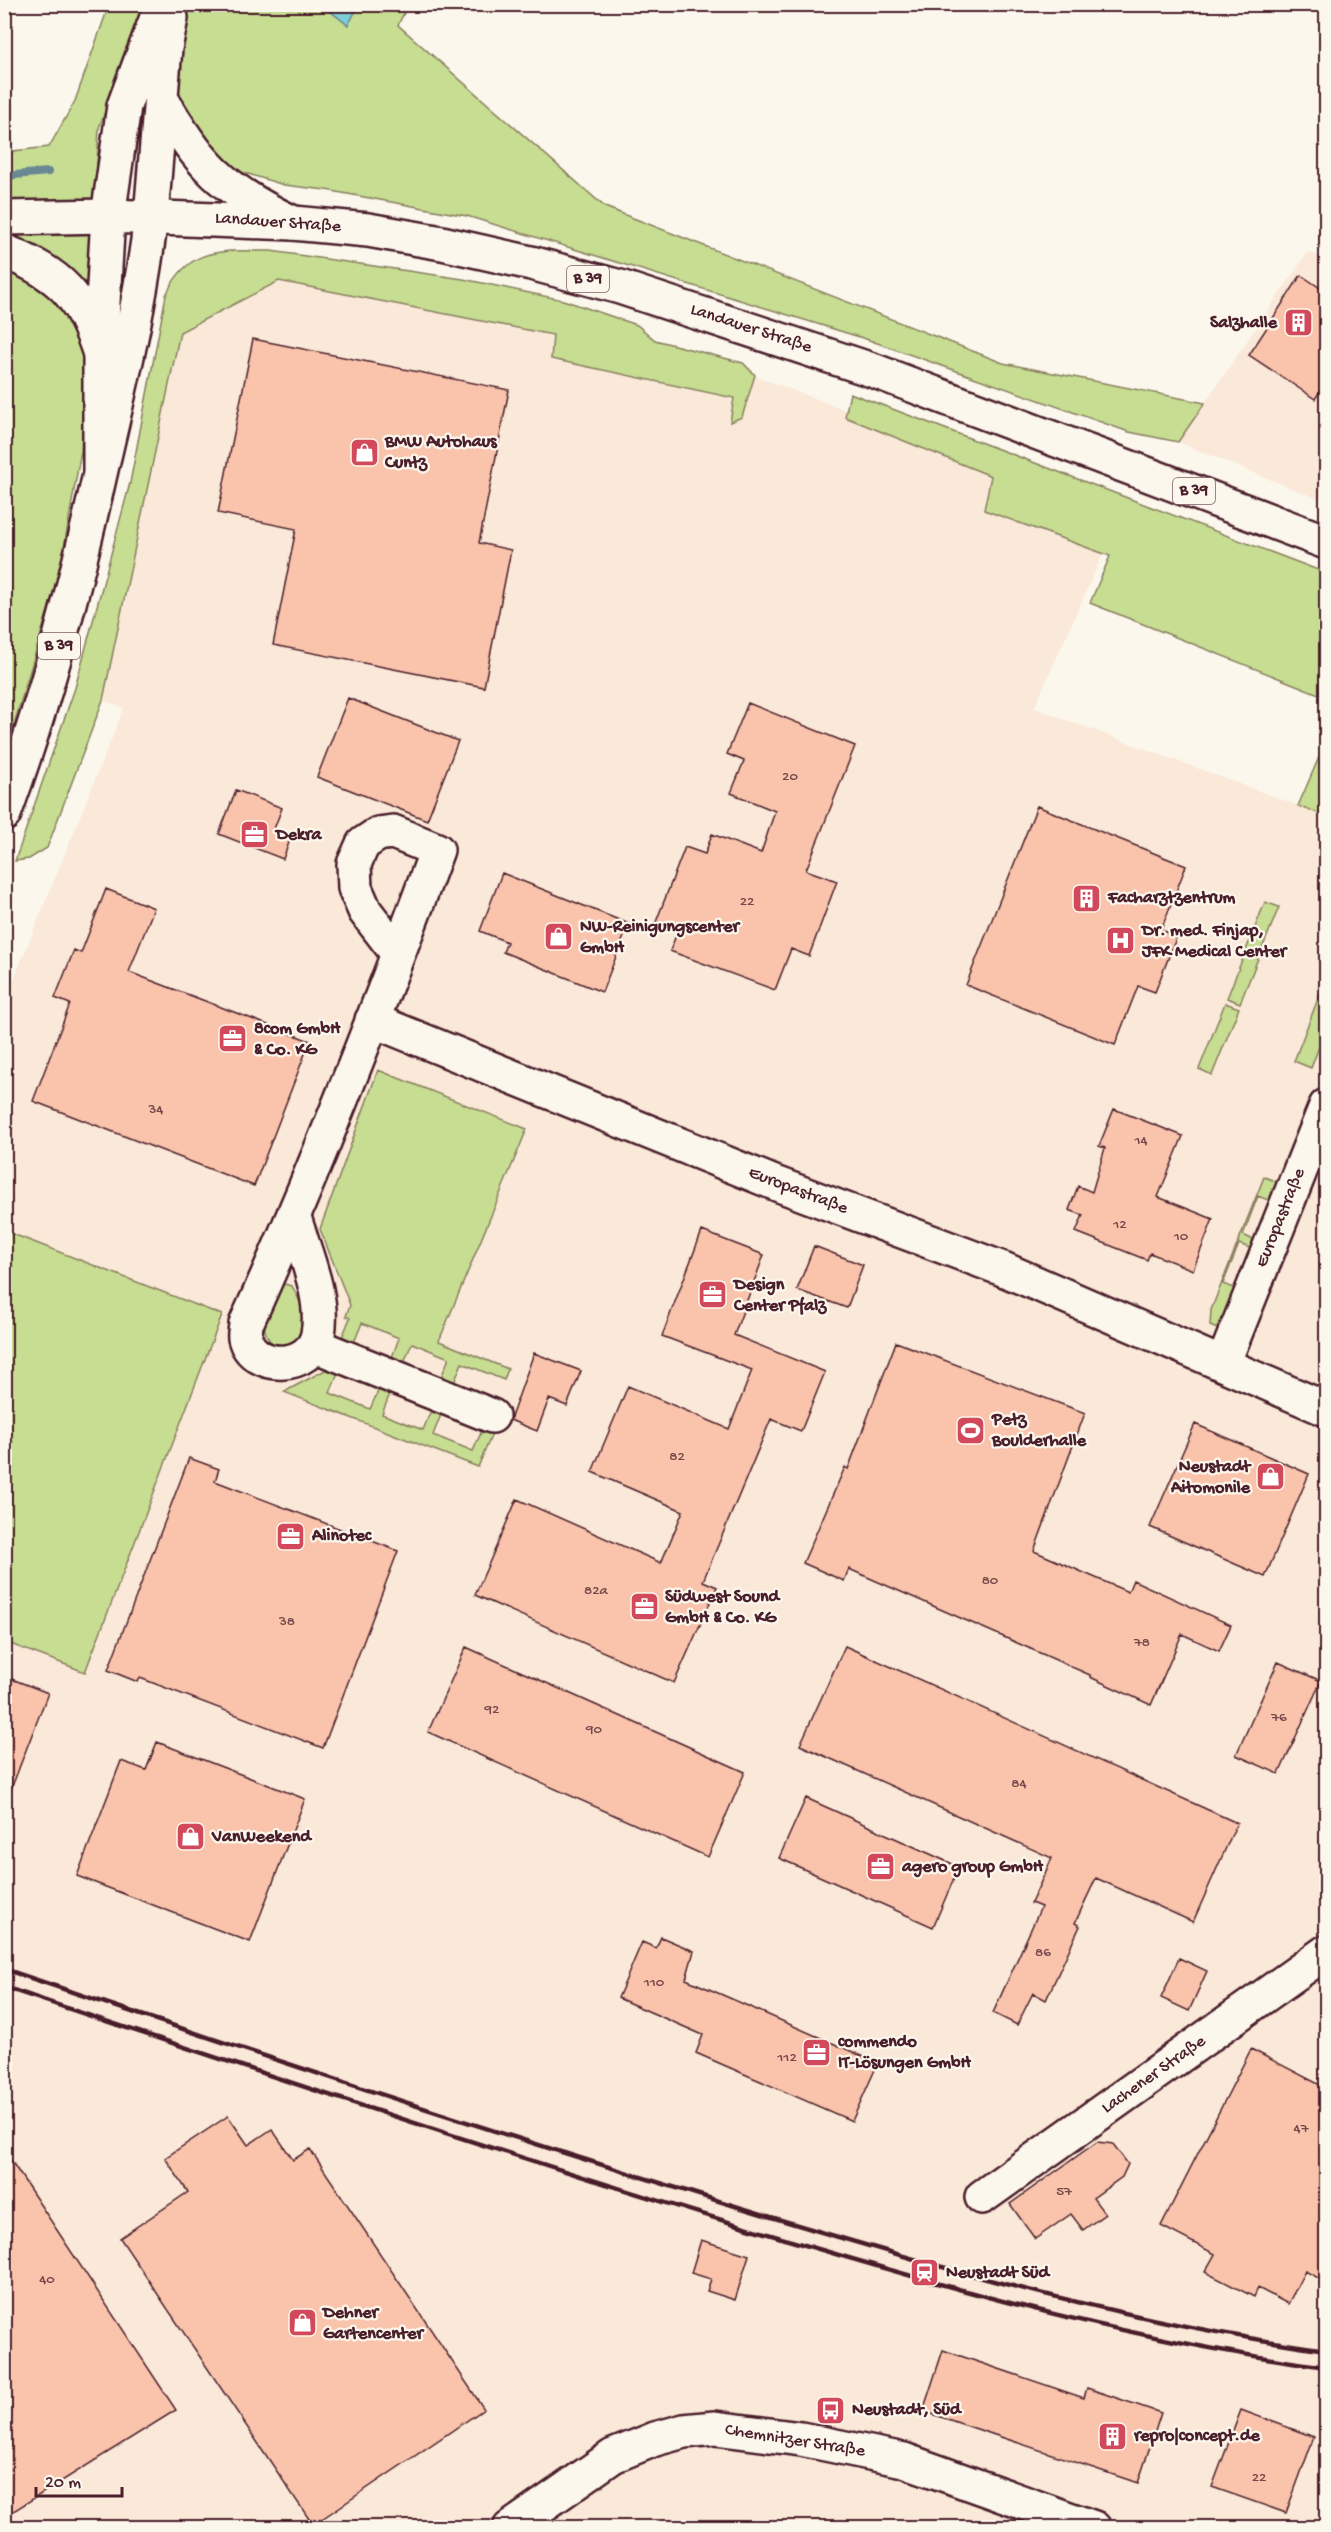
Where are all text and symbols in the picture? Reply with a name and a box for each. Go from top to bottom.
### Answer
street label: Landauer Straße [214,208,342,238]
road number: B 39 [567,266,609,292]
street label: Landauer Straße [688,299,815,359]
building icon: Salzhalle [1282,307,1314,339]
place label: Salzhalle [1210,313,1278,334]
place label: BMW Autohaus Cuntz [384,432,498,474]
shop icon: BMW Autohaus Cuntz [348,436,380,468]
road number: B 39 [1173,478,1215,504]
road number: B 39 [38,633,80,659]
house number: 20 [782,768,798,786]
office icon: Dekra [239,819,271,851]
place label: Dekra [274,825,322,846]
building icon: Facharztzentrum [1071,882,1103,914]
place label: Facharztzentrum [1107,888,1236,909]
house number: 22 [740,893,754,911]
place label: NW-Reinigungscenter GmbH [580,917,741,959]
shop icon: NW-Reinigungscenter GmbH [543,921,575,953]
place label: Dr. med. Finjap, JFK Medical Center [1140,921,1289,963]
hospital icon: Dr. med. Finjap, JFK Medical Center [1105,925,1137,957]
place label: 8com GmbH & Co. KG [254,1019,341,1061]
office icon: 8com GmbH & Co. KG [217,1023,249,1055]
house number: 34 [148,1101,163,1119]
house number: 14 [1133,1132,1148,1150]
street label: Europastraße [745,1162,851,1220]
street label: Europastraße [1252,1165,1311,1271]
house number: 12 [1112,1216,1127,1234]
house number: 10 [1173,1228,1189,1246]
place label: Design Center Pfalz [732,1275,827,1317]
office icon: Design Center Pfalz [697,1279,729,1311]
place label: Petz Boulderhalle [991,1410,1087,1452]
sports icon: Petz Boulderhalle [955,1414,987,1446]
house number: 82 [669,1448,685,1466]
place label: Neustadt Aitomonile [1170,1457,1252,1499]
shop icon: Neustadt Aitomonile [1255,1461,1287,1493]
office icon: Alinotec [275,1520,307,1552]
place label: Alinotec [311,1526,372,1547]
house number: 80 [982,1572,999,1590]
house number: 82a [584,1582,609,1600]
place label: Südwest Sound GmbH & Co. KG [665,1587,782,1629]
office icon: Südwest Sound GmbH & Co. KG [628,1591,660,1623]
house number: 38 [278,1613,295,1631]
house number: 78 [1133,1634,1150,1652]
house number: 92 [484,1701,499,1719]
house number: 76 [1270,1709,1287,1727]
house number: 90 [585,1721,602,1739]
house number: 84 [1011,1775,1027,1793]
shop icon: VanWeekend [175,1821,207,1853]
place label: VanWeekend [211,1827,313,1848]
office icon: agero group GmbH [865,1851,897,1883]
place label: agero group GmbH [901,1857,1044,1878]
house number: 86 [1035,1944,1051,1962]
house number: 110 [643,1974,665,1992]
street label: Lachener Straße [1098,2031,1211,2119]
place label: commendo IT-Lösungen GmbH [838,2032,971,2074]
office icon: commendo IT-Lösungen GmbH [801,2036,833,2068]
house number: 112 [776,2049,797,2067]
house number: 47 [1294,2120,1310,2138]
house number: 57 [1056,2183,1073,2201]
station icon: Neustadt Süd [909,2257,941,2289]
place label: Neustadt Süd [946,2263,1051,2284]
house number: 40 [39,2271,55,2289]
place label: Dehner Gartencenter [321,2303,426,2345]
shop icon: Dehner Gartencenter [286,2307,318,2339]
bus stop icon: Neustadt, Süd [815,2394,847,2426]
place label: Neustadt, Süd [852,2400,963,2421]
street label: Chemnitzer Straße [724,2420,867,2463]
building icon: repro|concept.de [1097,2420,1129,2452]
place label: repro|concept.de [1133,2426,1261,2447]
scale bar [36,2460,122,2498]
house number: 22 [1252,2469,1266,2487]
text: 20 m [45,2473,81,2494]

